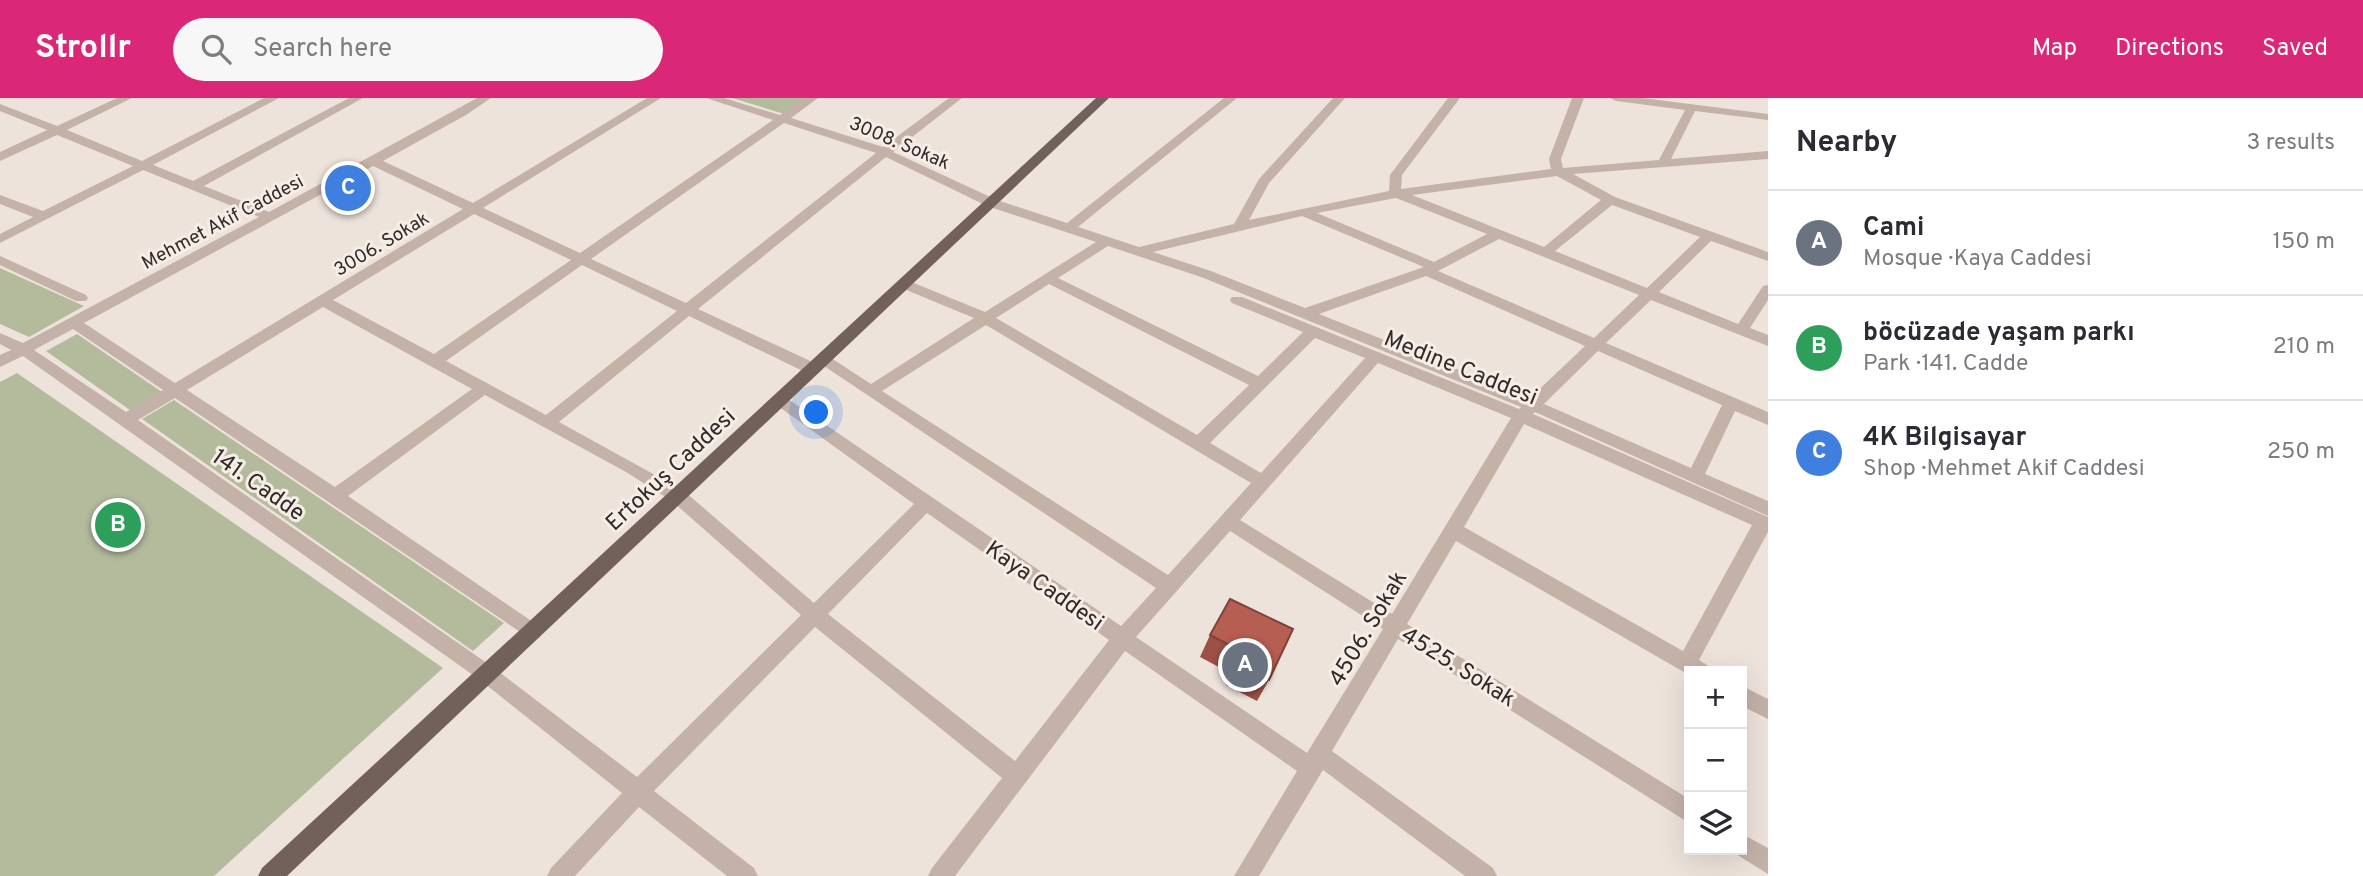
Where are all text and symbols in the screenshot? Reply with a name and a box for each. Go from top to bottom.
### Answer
search box [173,18,663,81]
text: Strollr [35,28,131,70]
icon: search [197,30,235,68]
text: Search here [253,33,392,66]
text: Map [2032,34,2077,64]
text: Directions [2115,34,2224,64]
text: Saved [2262,34,2328,64]
street label: 3008. Sokak [845,112,953,176]
text: Nearby [1796,125,1897,162]
text: 3 results [2246,129,2335,158]
pin: C [325,162,371,214]
street label: Mehmet Akif Caddesi [138,170,308,276]
street label: 3006. Sokak [330,207,434,283]
text: Cami [1863,212,1924,245]
text: A [1811,228,1827,257]
text: 150 m [2273,228,2335,257]
text: Mosque · Kaya Caddesi [1863,245,2092,274]
text: böcüzade yaşam parkı [1863,317,2135,350]
street label: Medine Caddesi [1379,325,1541,413]
text: B [1811,333,1827,362]
text: 210 m [2273,333,2335,362]
text: Park · 141. Cadde [1863,350,2028,379]
your location [799,395,833,429]
street label: Ertokuş Caddesi [601,403,743,538]
text: 4K Bilgisayar [1863,422,2026,455]
text: C [1812,438,1826,467]
text: 250 m [2267,438,2335,467]
street label: 141. Cadde [205,443,310,529]
text: Shop · Mehmet Akif Caddesi [1863,455,2145,484]
pin: B [95,499,141,551]
street label: Kaya Caddesi [979,536,1108,639]
street label: 4506. Sokak [1323,566,1415,692]
street label: 4525. Sokak [1395,621,1520,715]
pin: A [1222,639,1268,691]
map controls [1684,666,1747,855]
button: + [1684,666,1747,729]
button: − [1684,729,1747,792]
button: layers [1684,792,1747,855]

